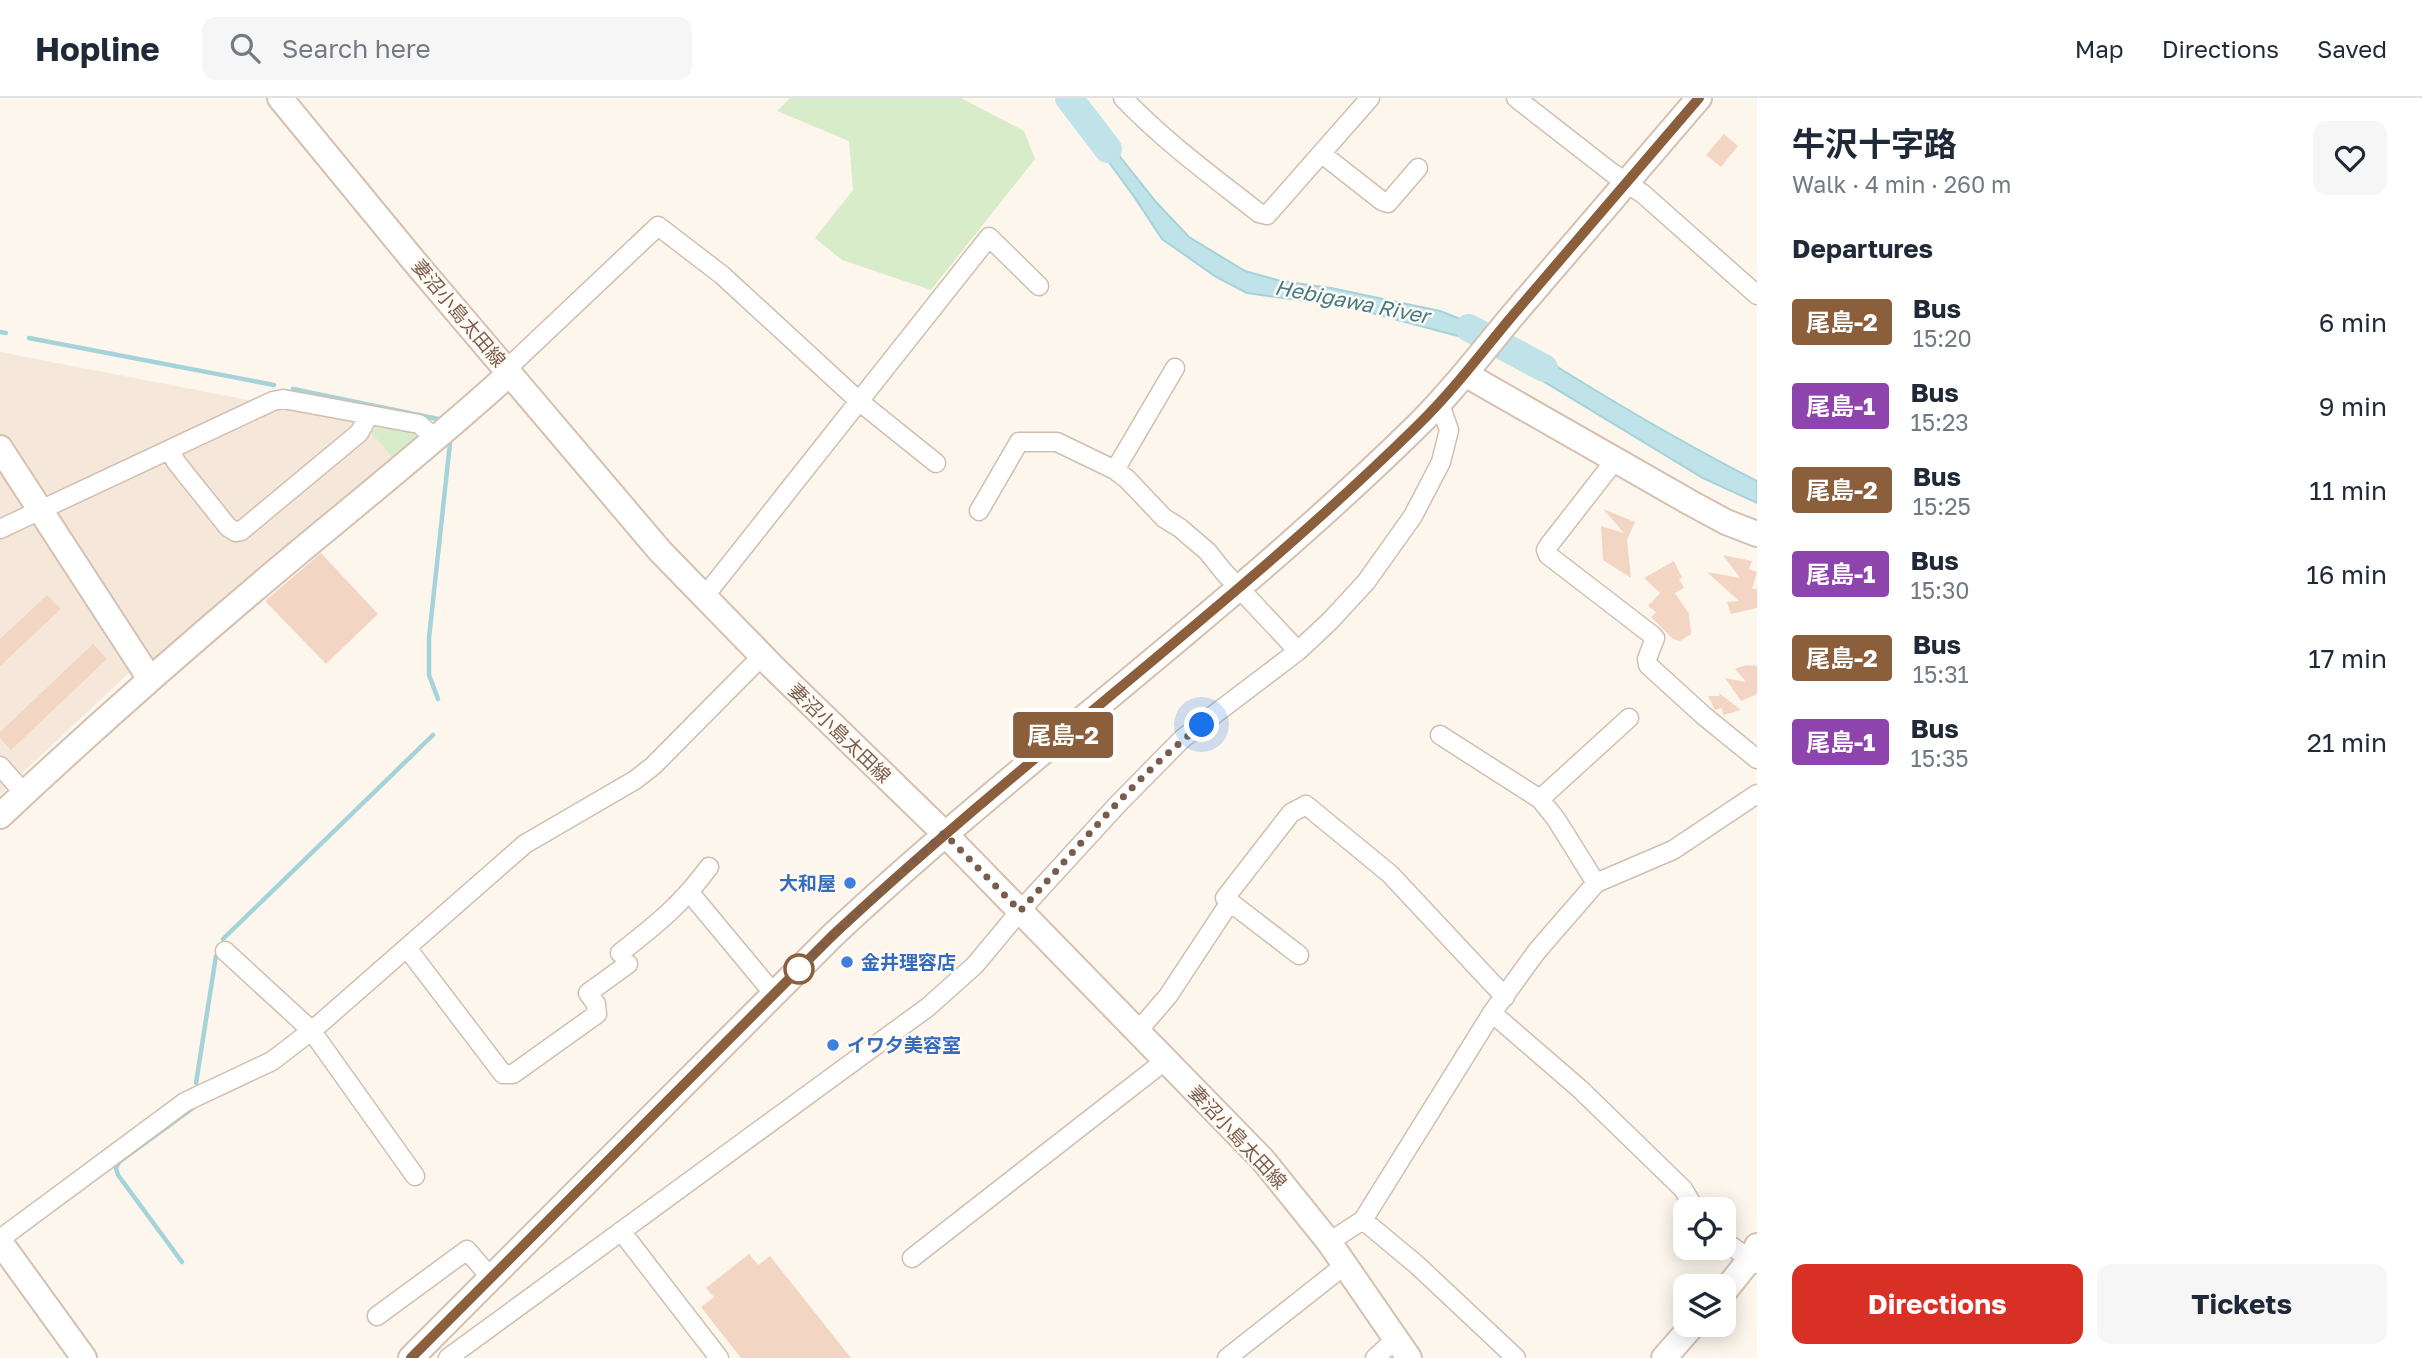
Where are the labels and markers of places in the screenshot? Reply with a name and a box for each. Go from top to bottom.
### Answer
place label: 大和屋 [779,871,836,894]
marker: 大和屋 [842,875,858,891]
place label: 金井理容店 [861,950,956,973]
unlabelled marker [784,954,814,984]
marker: 金井理容店 [839,954,855,970]
place label: イワ夕美容室 [847,1033,961,1056]
marker: イワ夕美容室 [825,1037,841,1053]

